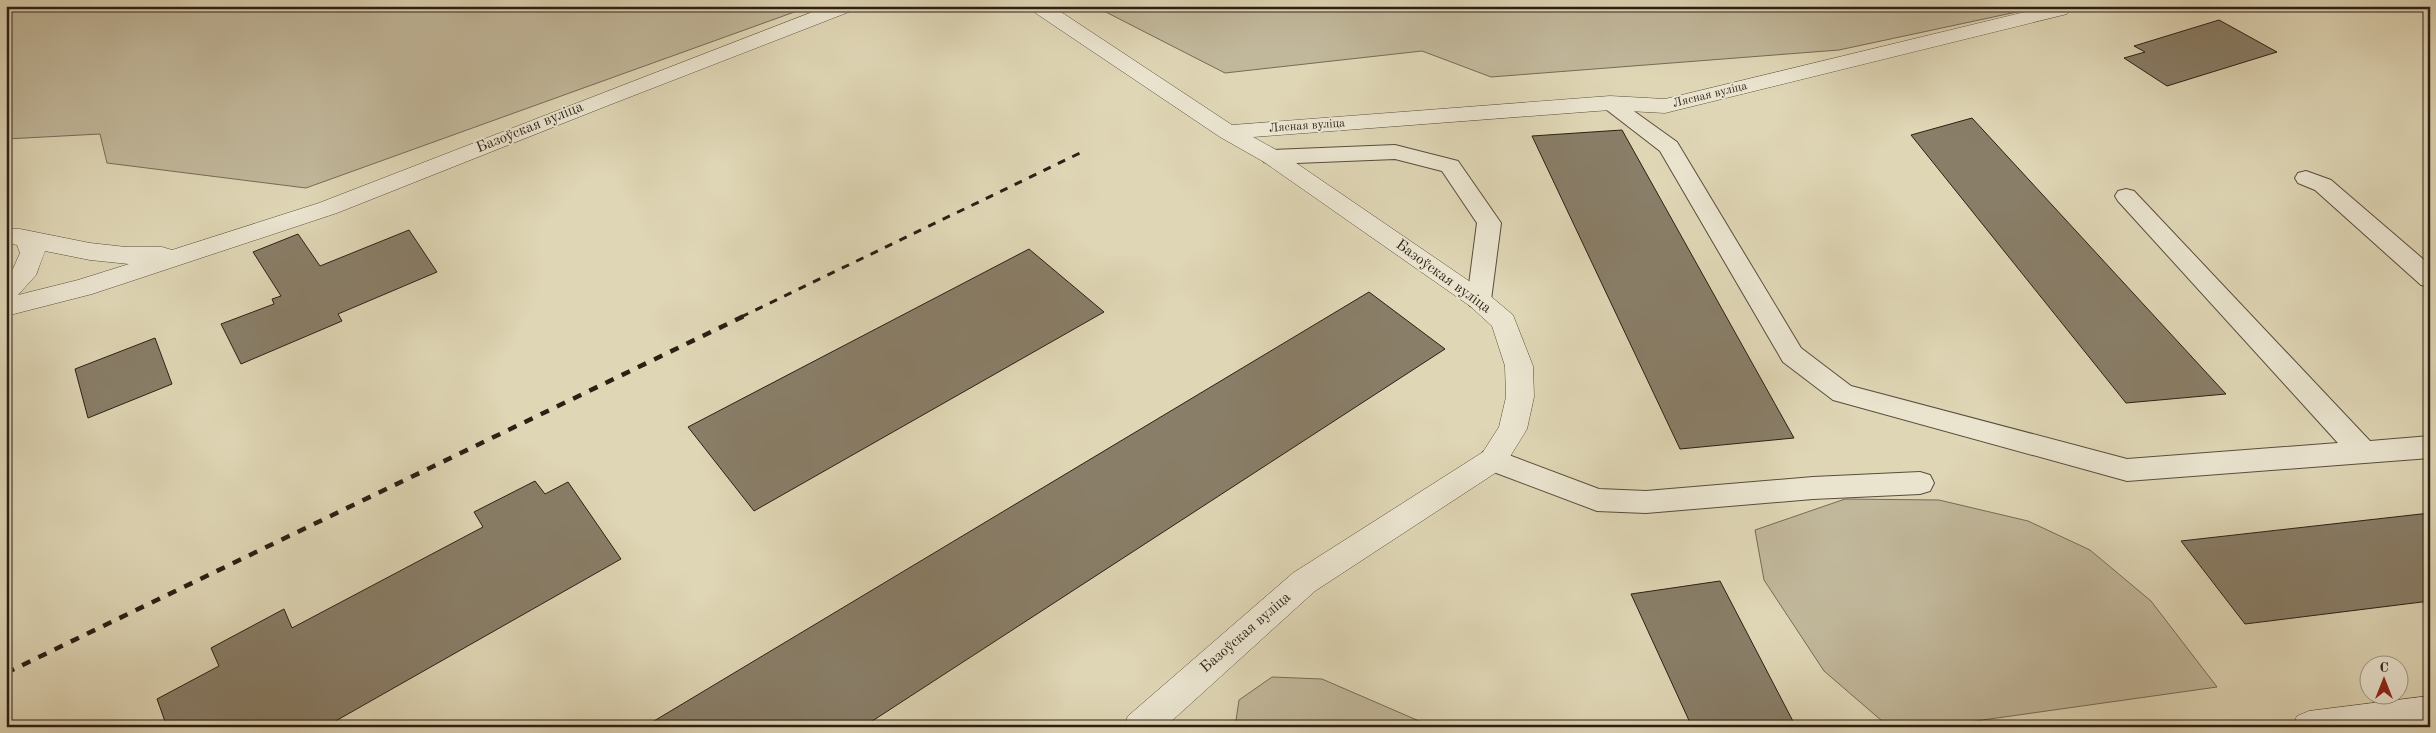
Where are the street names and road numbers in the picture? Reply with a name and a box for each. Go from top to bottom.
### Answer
street label: Лясная вуліца [1671,79,1748,110]
street label: Базоўская вуліца [474,99,586,156]
street label: Лясная вуліца [1269,116,1345,135]
street label: Базоўская вуліца [1393,237,1494,317]
street label: Базоўская вуліца [1198,590,1294,676]

